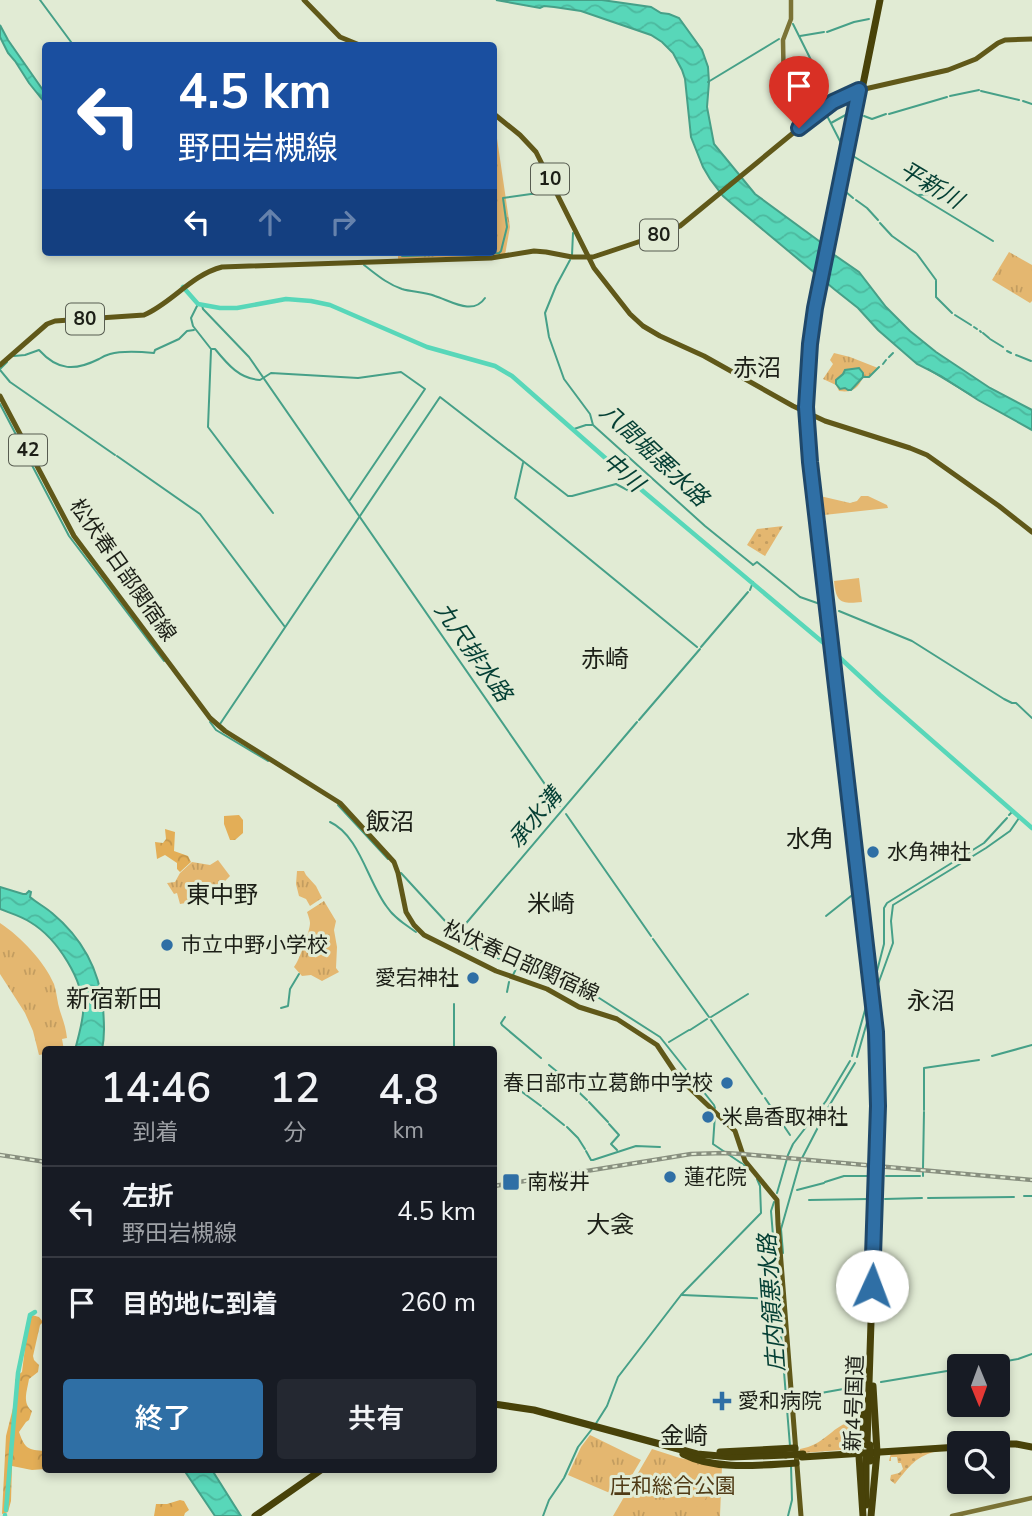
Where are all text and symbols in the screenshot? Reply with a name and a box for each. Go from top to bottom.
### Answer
pin [769,56,829,128]
text: 4.5 km [178,58,331,125]
icon: arrive [780,67,818,105]
icon: left [63,70,154,161]
text: 野田岩槻線 [178,127,338,170]
water label: 平新川 [893,154,971,218]
road number: 10 [531,164,569,195]
icon: left [178,203,216,241]
icon: ahead [251,203,289,241]
icon: right [324,203,362,241]
road number: 80 [640,219,678,250]
road number: 80 [66,304,104,334]
district label: 赤沼 [733,352,781,384]
water label: 八間堀悪水路 [593,397,716,515]
road number: 42 [9,435,47,466]
water label: 中川 [595,445,653,501]
street label: 松伏春日部関宿線 [63,493,183,647]
water label: 九尺排水路 [427,596,520,710]
district label: 赤崎 [581,643,629,675]
water label: 承水溝 [501,779,571,854]
district label: 飯沼 [366,806,414,838]
district label: 水角 [786,823,834,855]
place label: 水角神社 [887,838,971,866]
marker: 水角神社 [865,844,881,860]
district label: 東中野 [186,879,258,911]
district label: 米崎 [527,888,575,920]
street label: 松伏春日部関宿線 [439,914,603,1008]
place label: 市立中野小学校 [181,931,328,959]
marker: 市立中野小学校 [159,937,175,953]
place label: 愛宕神社 [375,964,459,992]
marker: 愛宕神社 [465,970,481,986]
district label: 新宿新田 [66,983,162,1015]
district label: 永沼 [907,985,955,1017]
text: 14:46 [100,1060,211,1117]
text: 12 [269,1060,320,1117]
text: 4.8 [378,1062,439,1119]
place label: 春日部市立葛飾中学校 [503,1069,713,1097]
marker: 春日部市立葛飾中学校 [719,1075,735,1091]
place label: 米島香取神社 [722,1103,848,1131]
marker: 米島香取神社 [700,1109,716,1125]
text: km [393,1115,424,1146]
text: 到着 [133,1117,179,1148]
text: 分 [283,1117,306,1148]
place label: 蓮花院 [684,1163,747,1191]
place label: 南桜井 [527,1168,590,1196]
marker: 蓮花院 [662,1169,678,1185]
marker: 南桜井 [501,1172,521,1192]
text: 左折 [122,1179,174,1214]
icon: left [63,1193,101,1231]
text: 4.5 km [397,1194,476,1229]
district label: 大衾 [586,1209,634,1241]
text: 野田岩槻線 [122,1218,237,1249]
water label: 庄内領悪水路 [752,1231,792,1373]
position arrow [835,1249,909,1323]
icon: arrive [63,1284,101,1322]
text: 260 m [400,1285,476,1320]
text: 目的地に到着 [122,1287,278,1322]
street label: 新4号国道 [838,1354,870,1452]
north arrow [947,1354,1010,1418]
map controls [947,1354,1010,1494]
button: 終了 [63,1379,263,1459]
button: 共有 [277,1379,476,1459]
place label: 愛和病院 [738,1387,822,1415]
marker: 愛和病院 [712,1391,732,1411]
district label: 金崎 [660,1420,708,1452]
button: search [947,1431,1010,1494]
park label: 庄和総合公園 [610,1472,736,1500]

